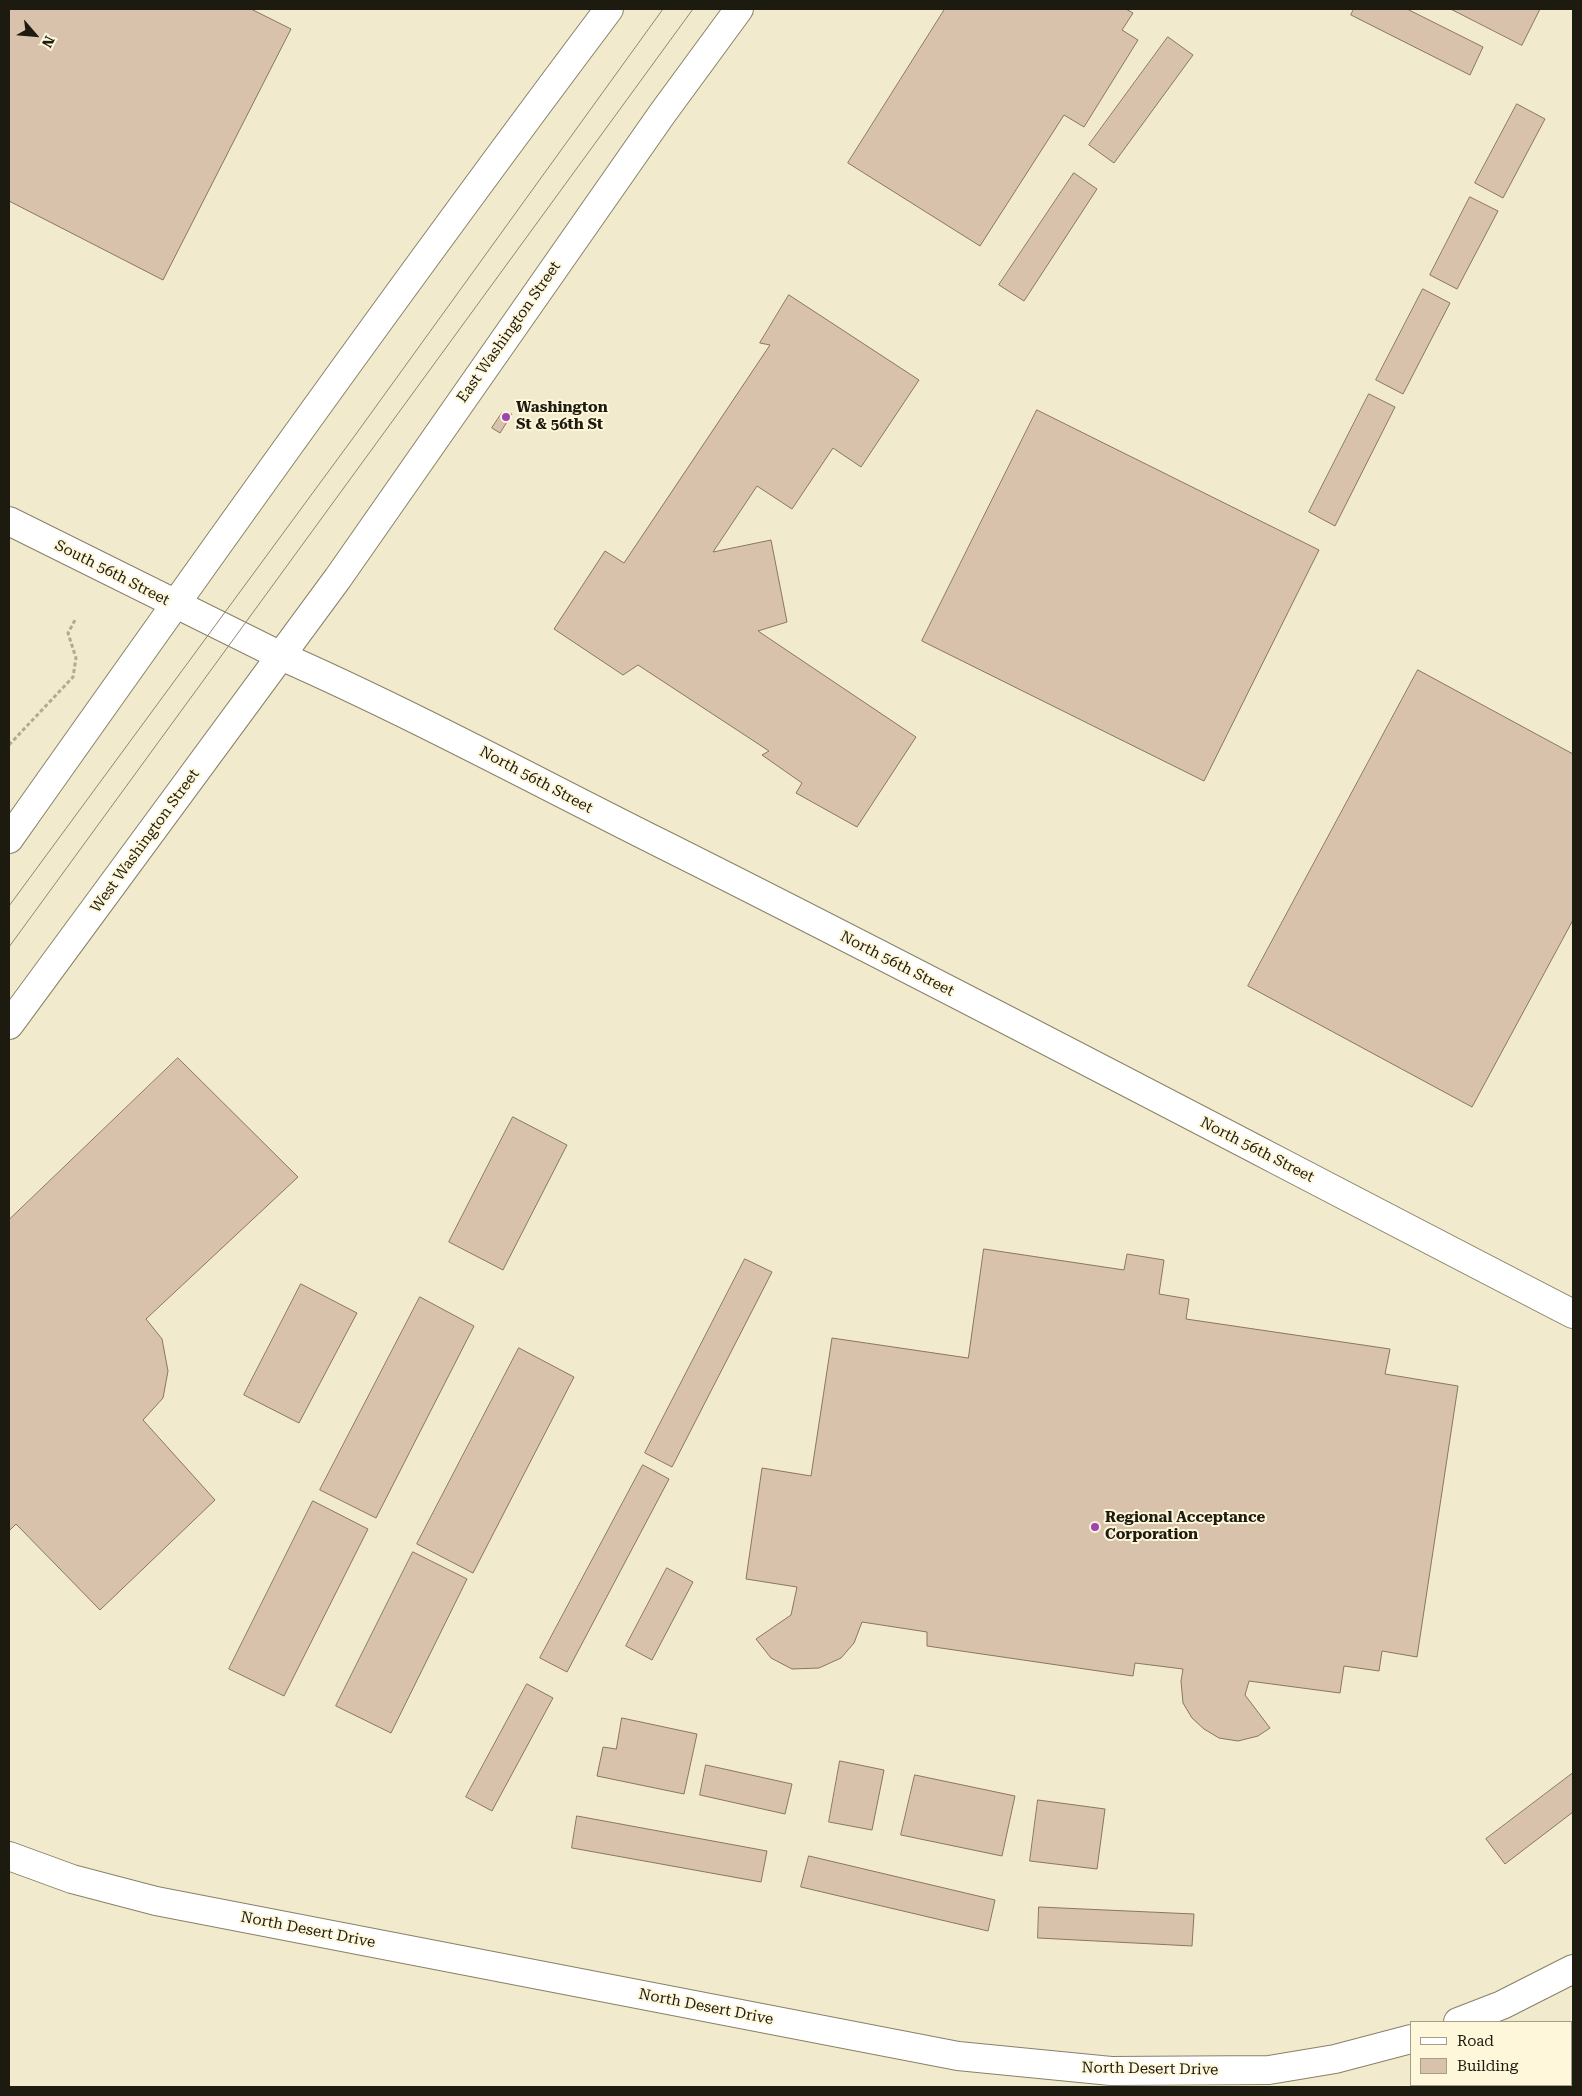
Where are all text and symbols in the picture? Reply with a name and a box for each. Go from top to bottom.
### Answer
north arrow [10,10,60,60]
text: N [39,33,58,50]
street label: East Washington Street [453,258,565,406]
place label: Washington St & 56th St [516,399,608,434]
marker: Washington St & 56th St [500,411,512,423]
street label: South 56th Street [52,536,172,610]
street label: North 56th Street [476,743,596,817]
street label: West Washington Street [87,766,203,916]
street label: North 56th Street [837,928,957,1000]
street label: North 56th Street [1197,1114,1317,1186]
place label: Regional Acceptance Corporation [1105,1509,1265,1544]
marker: Regional Acceptance Corporation [1089,1521,1101,1533]
street label: North Desert Drive [239,1908,377,1952]
street label: North Desert Drive [637,1985,775,2029]
legend [1410,2021,1572,2086]
text: Road [1457,2032,1494,2050]
text: Building [1457,2057,1518,2075]
street label: North Desert Drive [1082,2059,1218,2079]

